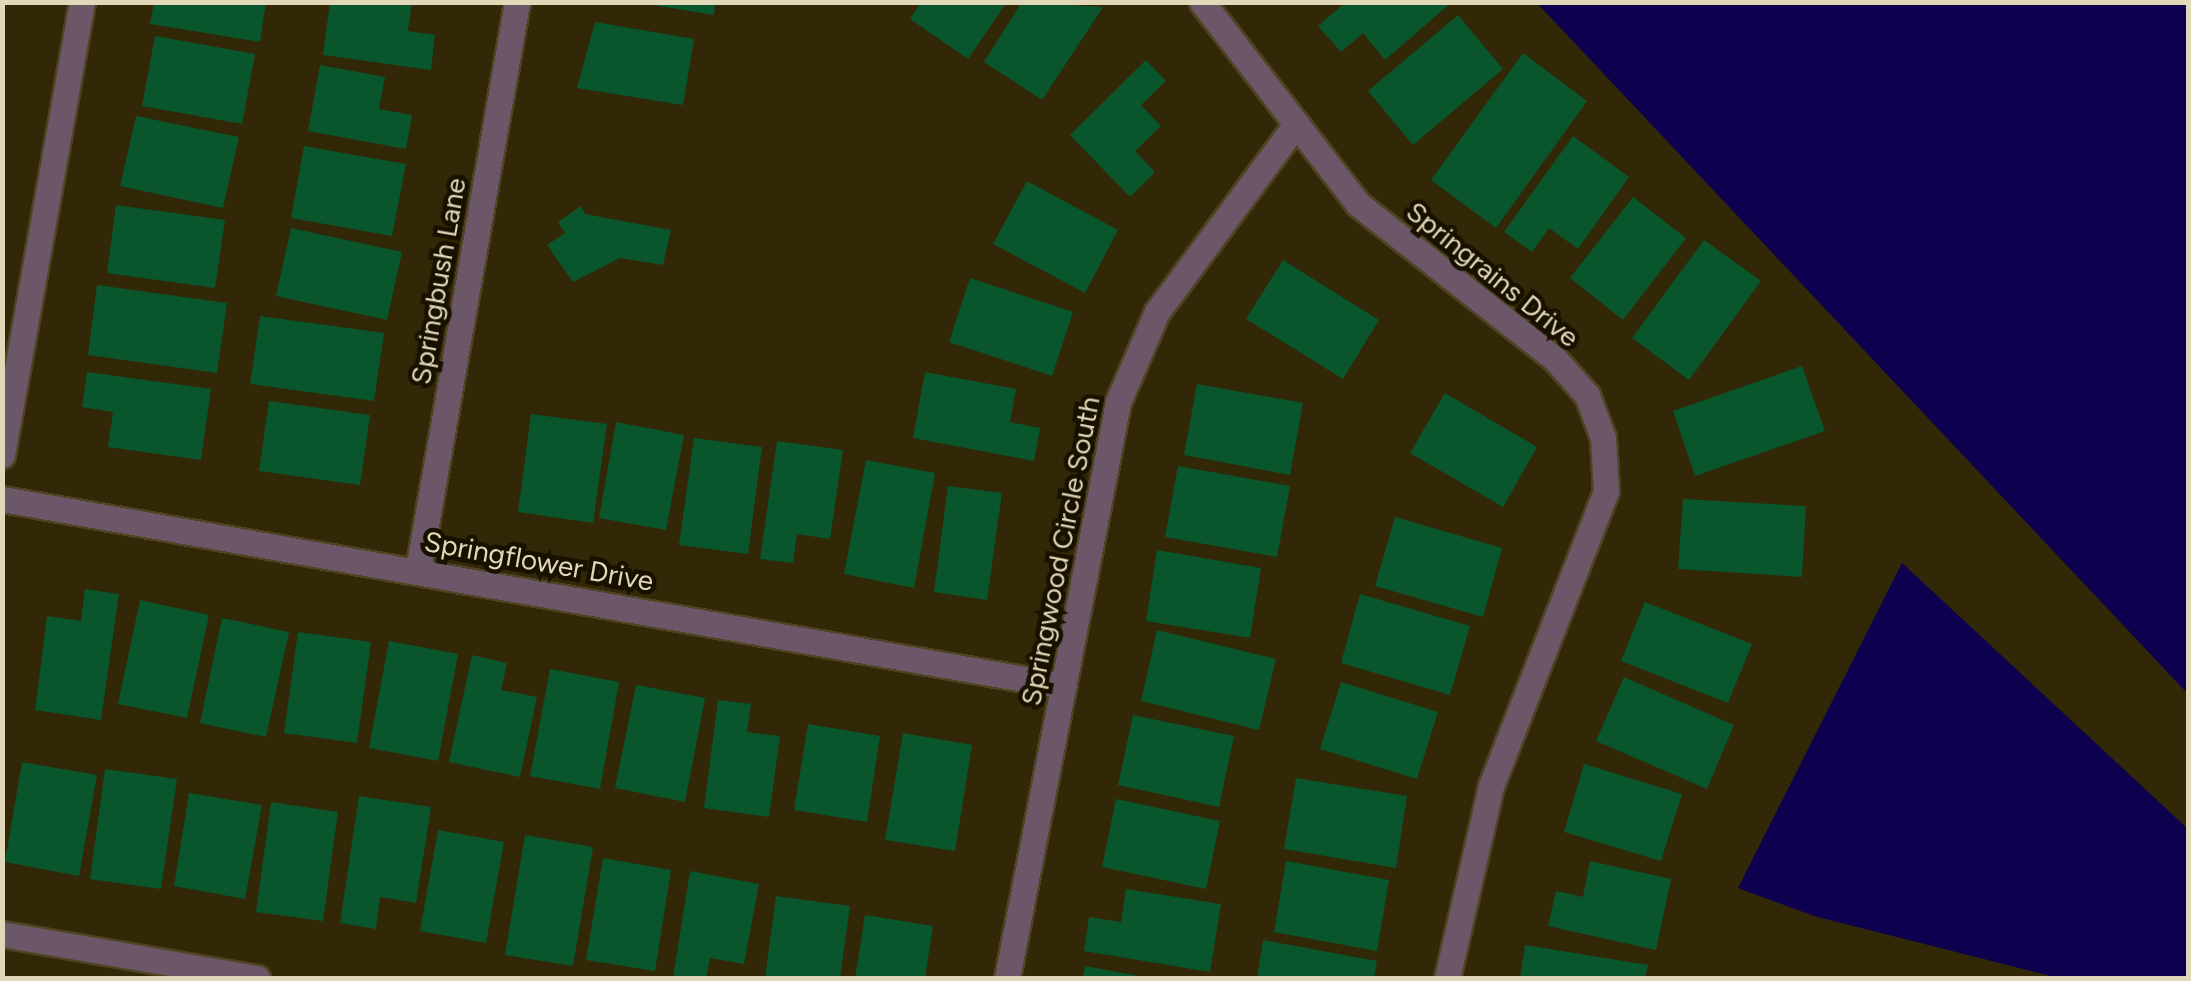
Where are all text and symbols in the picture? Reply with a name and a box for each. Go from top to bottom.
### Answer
street label: Springbush Lane [403,175,473,387]
street label: Springrains Drive [1400,194,1586,354]
street label: Springwood Circle South [1014,394,1106,708]
street label: Springflower Drive [422,524,656,598]

